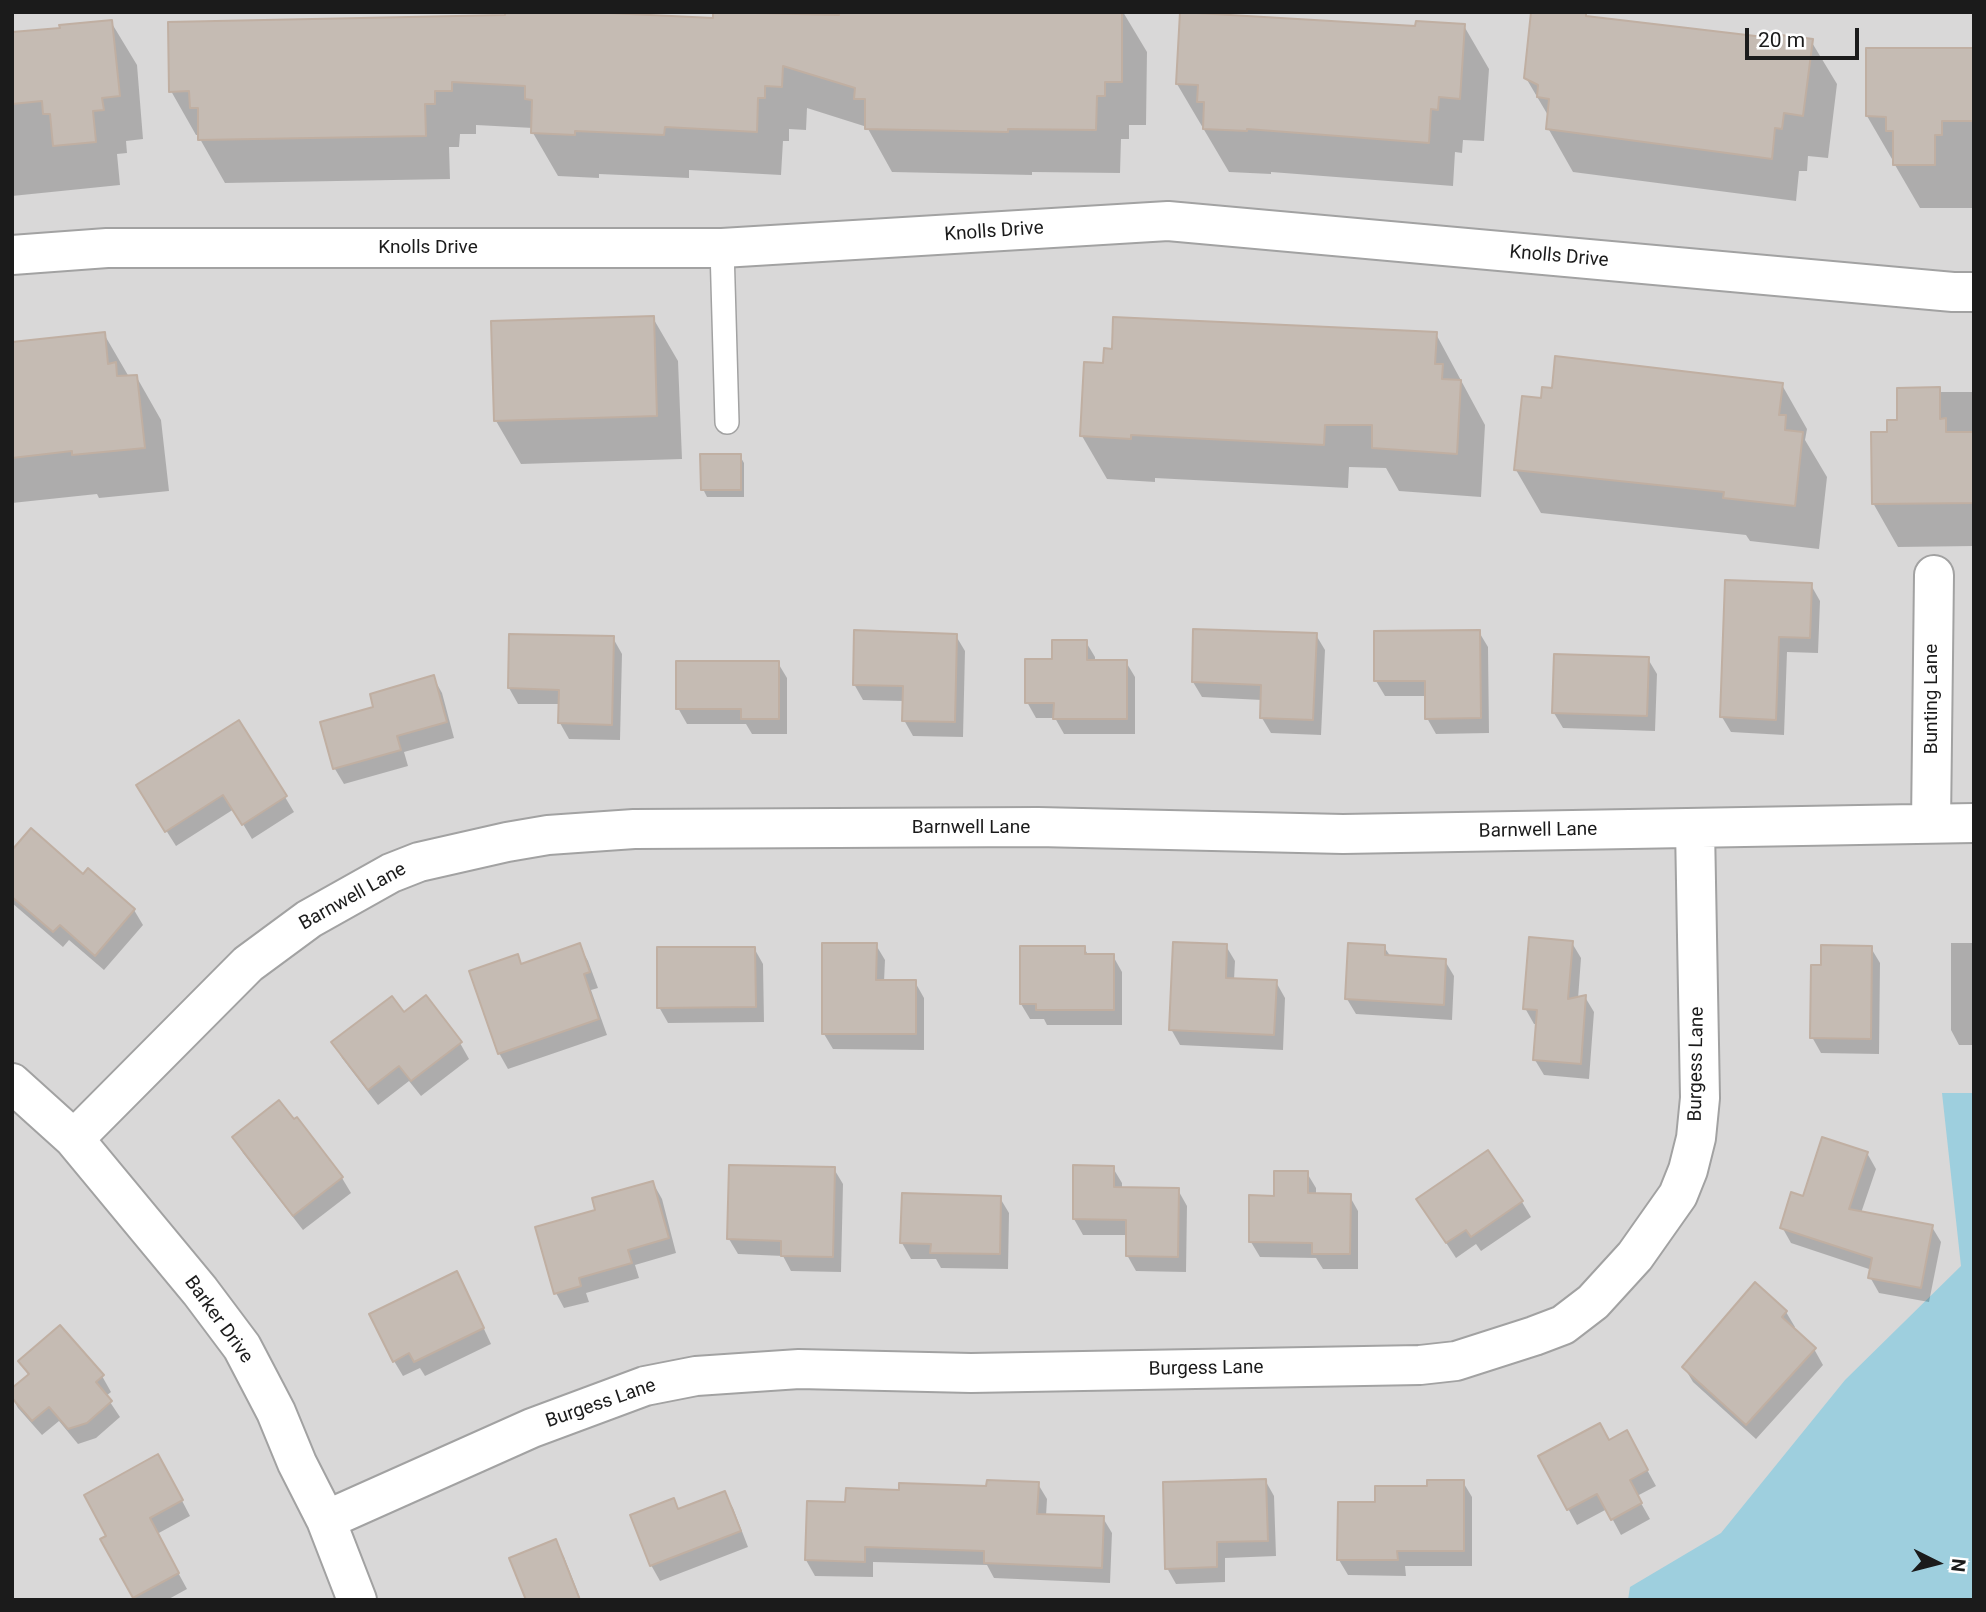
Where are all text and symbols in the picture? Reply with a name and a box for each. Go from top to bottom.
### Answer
scale bar [1748,14,1862,58]
text: 20 m [1758,28,1805,52]
street label: Knolls Drive [944,217,1044,247]
street label: Knolls Drive [378,237,478,259]
street label: Knolls Drive [1508,241,1610,273]
street label: Bunting Lane [1921,644,1943,754]
street label: Barnwell Lane [912,817,1030,839]
street label: Barnwell Lane [1479,819,1597,843]
street label: Barnwell Lane [296,858,410,936]
street label: Burgess Lane [1685,1006,1709,1122]
street label: Barker Drive [179,1272,257,1368]
street label: Burgess Lane [1148,1357,1264,1381]
street label: Burgess Lane [543,1375,659,1433]
north arrow [1902,1528,1972,1598]
text: N [1946,1557,1971,1573]

